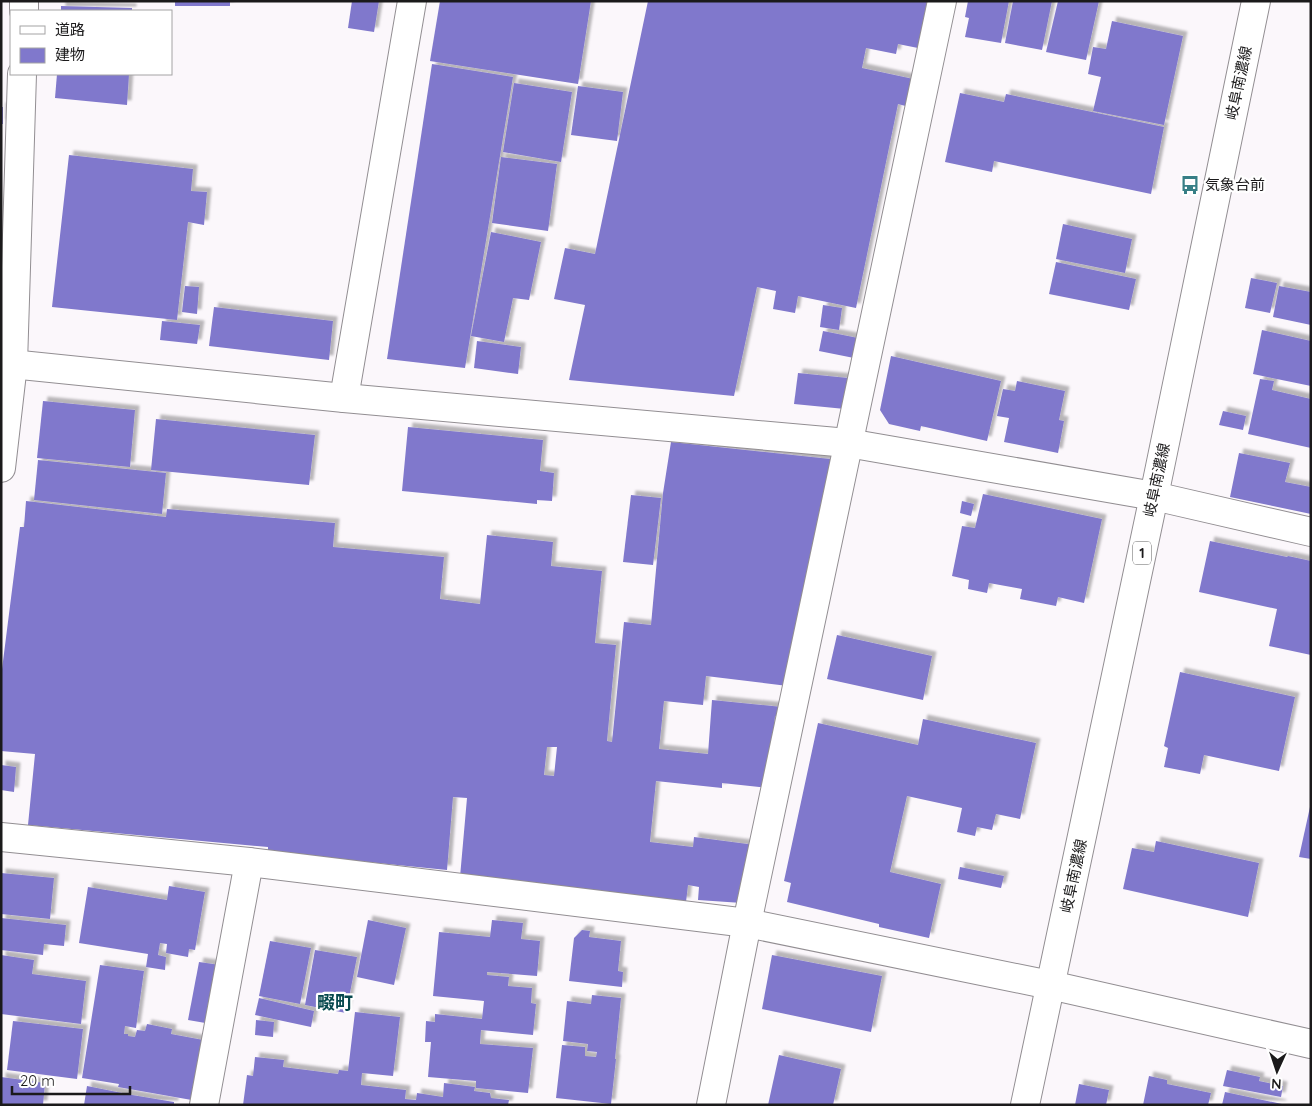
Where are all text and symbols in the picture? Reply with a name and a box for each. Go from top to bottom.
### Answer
legend [10,10,172,75]
text: 道路 [55,20,85,39]
street label: 岐阜南濃線 [1221,44,1256,122]
text: 建物 [55,45,85,64]
bus stop icon: 気象台前 [1179,174,1201,196]
place label: 気象台前 [1205,175,1265,194]
street label: 岐阜南濃線 [1139,441,1174,519]
road number: 1 [1133,542,1151,564]
street label: 岐阜南濃線 [1056,837,1091,915]
district label: 畷町 [317,991,353,1014]
north arrow [1252,1046,1302,1096]
scale bar [12,1064,130,1096]
text: 20 m [20,1071,55,1090]
text: N [1271,1075,1282,1093]

